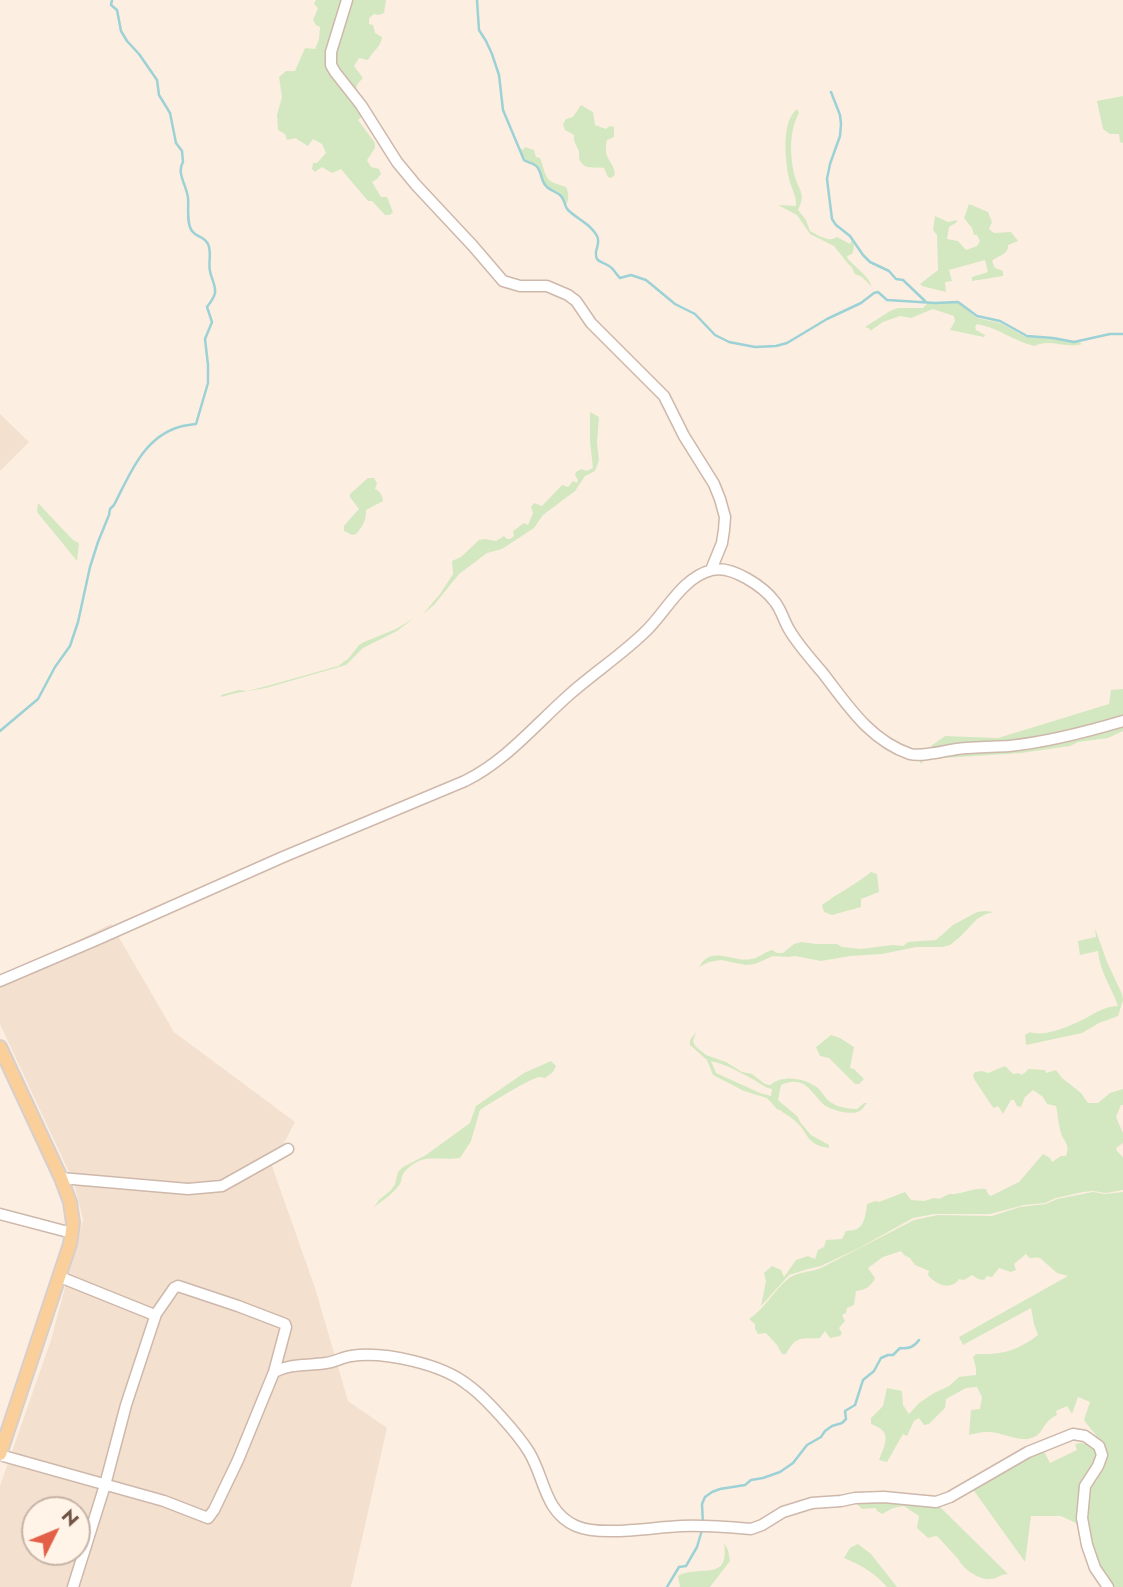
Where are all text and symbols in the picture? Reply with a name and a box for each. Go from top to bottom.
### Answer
north arrow [21,1496,91,1566]
text: N [55,1503,85,1532]

